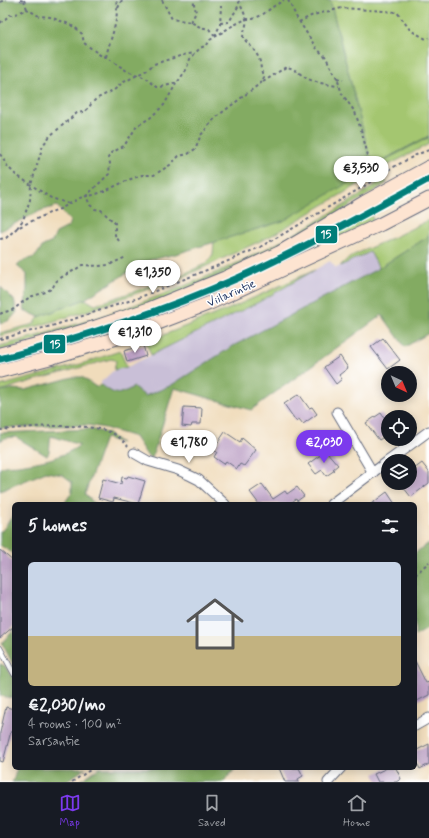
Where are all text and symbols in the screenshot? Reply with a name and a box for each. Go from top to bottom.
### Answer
pin: €3,530 [328,156,394,190]
text: €3,530 [343,160,379,177]
line badge: 15 [315,225,338,244]
text: 15 [321,228,332,242]
pin: €1,350 [120,260,186,294]
text: €1,350 [134,264,172,281]
street label: Viilarintie [205,276,258,312]
pin: €1,310 [102,320,168,354]
text: €1,310 [118,324,152,341]
line badge: 15 [43,334,66,354]
text: 15 [50,338,61,352]
north arrow [381,366,417,402]
map controls [381,366,417,490]
button: locate [381,410,417,446]
pin: €1,780 [156,430,222,464]
pin: €2,030 [291,430,357,464]
text: €1,780 [170,434,208,451]
text: €2,030 [305,434,343,451]
button: layers [381,454,417,490]
text: 5 homes [28,515,87,537]
icon: filters [379,515,401,537]
icon: home [179,588,251,660]
text: €2,030/mo [28,694,106,716]
text: 4 rooms · 100 m² [28,716,122,733]
text: Sarsantie [28,733,80,750]
tab: Map [59,792,81,830]
tab: Saved [198,792,226,830]
tab: Home [343,792,370,830]

